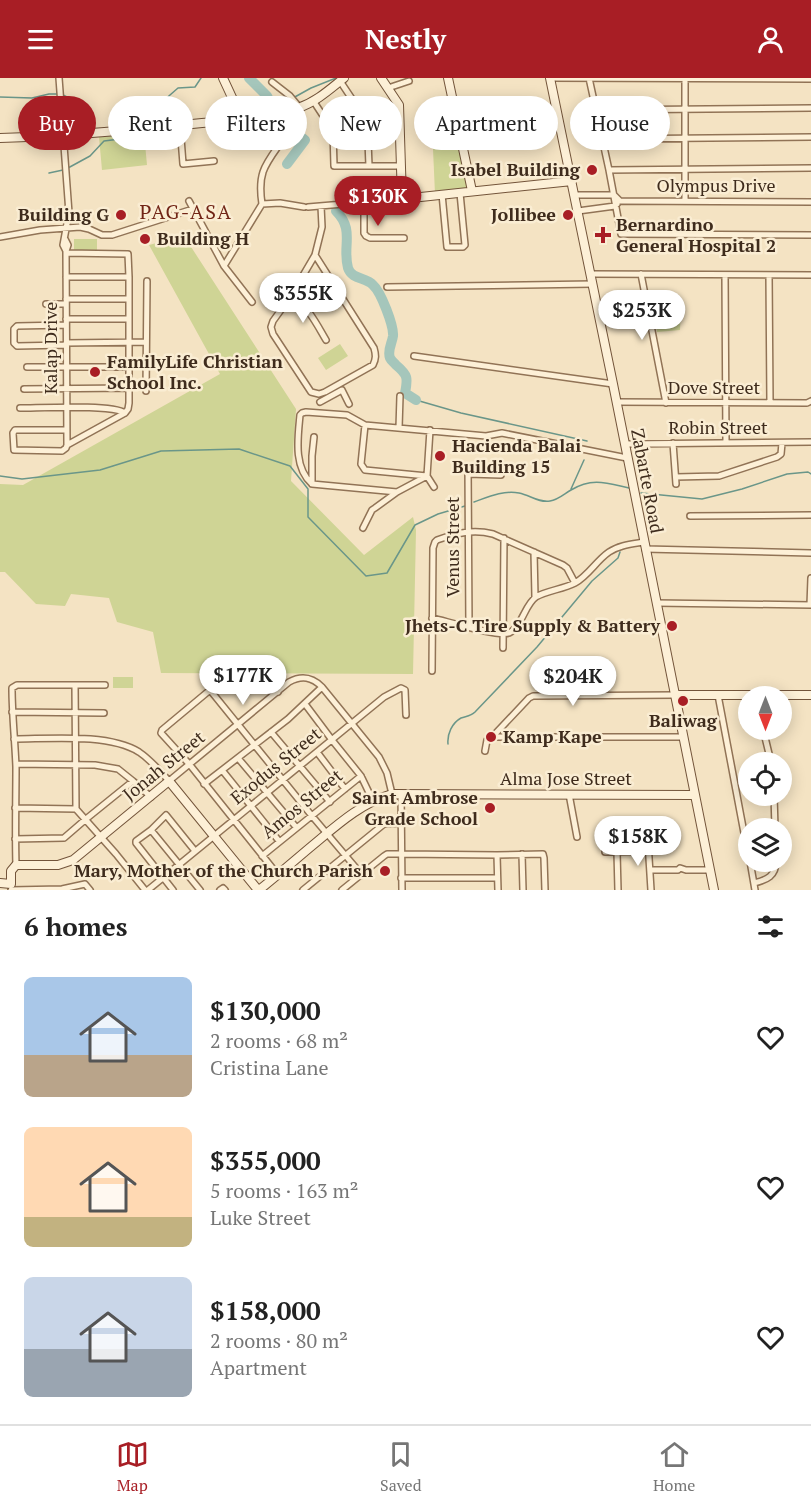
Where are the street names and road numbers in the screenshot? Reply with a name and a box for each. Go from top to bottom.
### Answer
street label: Olympus Drive [657,173,775,197]
street label: Kalap Drive [38,302,62,394]
street label: Dove Street [668,375,761,399]
street label: Robin Street [668,415,768,439]
street label: Zabarte Road [626,426,670,535]
street label: Venus Street [440,496,464,597]
street label: Exodus Street [225,721,326,809]
street label: Jonah Street [117,725,210,806]
street label: Amos Street [256,763,347,843]
street label: Alma Jose Street [500,766,632,790]

